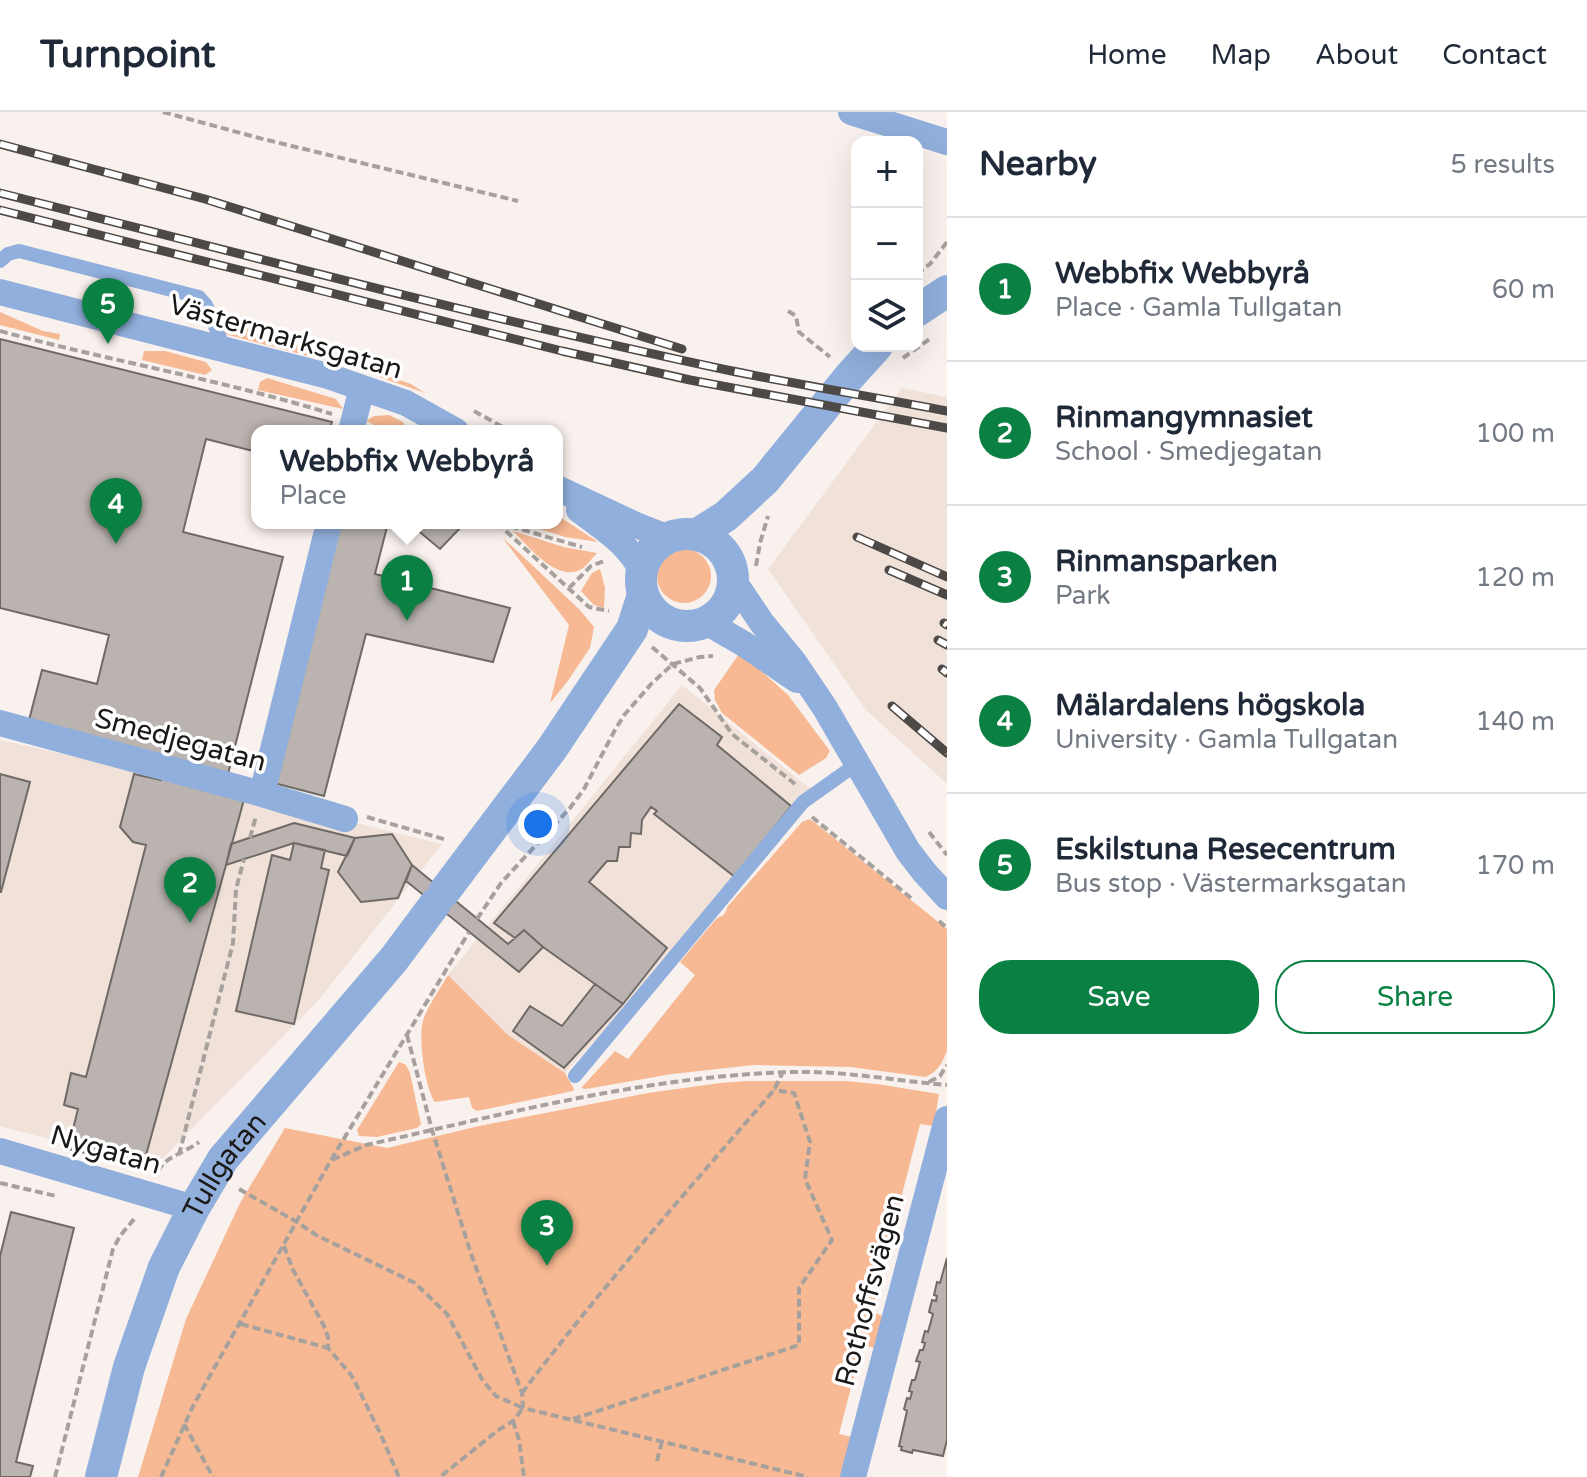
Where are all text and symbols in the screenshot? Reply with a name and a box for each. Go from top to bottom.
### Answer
text: Turnpoint [40,32,215,78]
text: Home [1087,38,1167,72]
text: Map [1211,38,1271,72]
text: About [1315,38,1398,72]
text: Contact [1442,38,1547,72]
map controls [851,136,923,352]
button: + [851,136,923,208]
text: Nearby [979,144,1097,185]
text: 5 results [1450,149,1555,180]
button: − [851,208,923,280]
text: Webbfix Webbyrå [1055,255,1310,292]
text: 1 [997,274,1013,305]
text: 60 m [1492,274,1555,305]
pin: 5 [82,278,134,344]
button: layers [851,280,923,352]
street label: Västermarksgatan [165,287,406,387]
text: Place · Gamla Tullgatan [1055,292,1342,323]
text: Rinmangymnasiet [1055,399,1313,436]
text: 2 [997,418,1013,449]
text: 100 m [1475,418,1555,449]
popup [251,425,563,529]
text: School · Smedjegatan [1055,436,1322,467]
text: Webbfix Webbyrå [280,443,534,480]
pin: 4 [90,478,142,544]
text: Place [280,480,346,511]
text: Rinmansparken [1055,543,1278,580]
pin: 1 [381,555,433,621]
text: 3 [997,562,1013,593]
text: 120 m [1475,562,1555,593]
text: Park [1055,580,1111,611]
text: Mälardalens högskola [1055,687,1365,724]
street label: Smedjegatan [91,701,270,779]
text: 4 [997,706,1013,737]
text: 140 m [1475,706,1555,737]
text: University · Gamla Tullgatan [1055,724,1398,755]
your location [518,804,558,844]
text: Eskilstuna Resecentrum [1055,831,1396,868]
text: 5 [997,850,1013,881]
text: 170 m [1475,850,1555,881]
pin: 2 [164,857,216,923]
text: Bus stop · Västermarksgatan [1055,868,1407,899]
button: Save [979,960,1259,1034]
button: Share [1275,960,1555,1034]
street label: Tullgatan [176,1105,274,1224]
street label: Nygatan [46,1118,165,1182]
street label: Rothoffsvägen [828,1190,912,1390]
pin: 3 [521,1200,573,1266]

